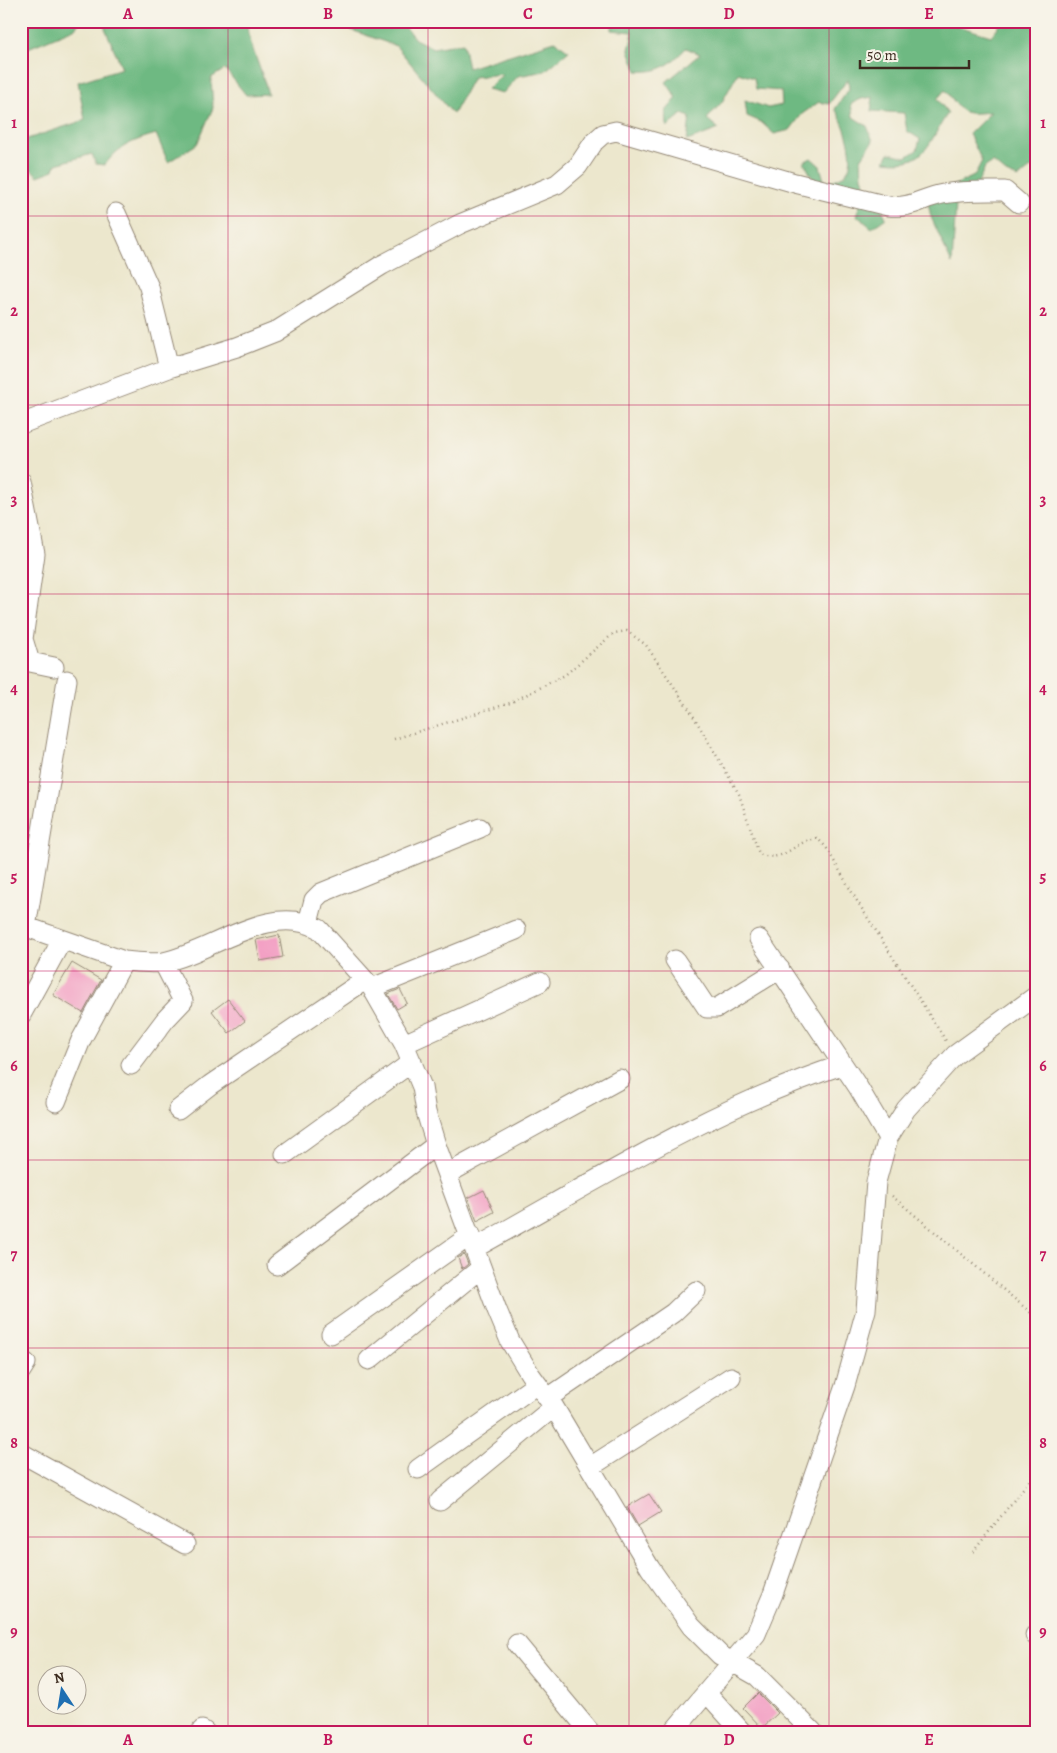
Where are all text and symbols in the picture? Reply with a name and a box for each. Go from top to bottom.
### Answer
text: A [122,3,134,25]
text: B [323,3,333,25]
text: C [523,3,533,25]
text: D [723,3,735,25]
text: E [924,3,934,25]
scale bar [860,38,968,70]
text: 50 m [867,45,897,65]
text: 1 [11,112,17,134]
text: 1 [1040,112,1046,134]
text: 2 [10,300,18,322]
text: 2 [1039,300,1047,322]
text: 3 [11,489,18,511]
text: 3 [1040,489,1047,511]
text: 4 [10,678,18,700]
text: 4 [1039,678,1047,700]
text: 5 [11,866,18,888]
text: 5 [1040,866,1047,888]
text: 6 [10,1055,18,1077]
text: 6 [1039,1055,1047,1077]
text: 7 [11,1244,18,1266]
text: 7 [1040,1244,1047,1266]
text: 8 [10,1432,18,1454]
text: 8 [1039,1432,1047,1454]
text: 9 [10,1621,18,1643]
text: 9 [1039,1621,1047,1643]
north arrow [38,1666,88,1716]
text: N [52,1667,66,1688]
text: A [122,1729,134,1751]
text: B [323,1729,333,1751]
text: C [523,1729,533,1751]
text: D [723,1729,735,1751]
text: E [924,1729,934,1751]

